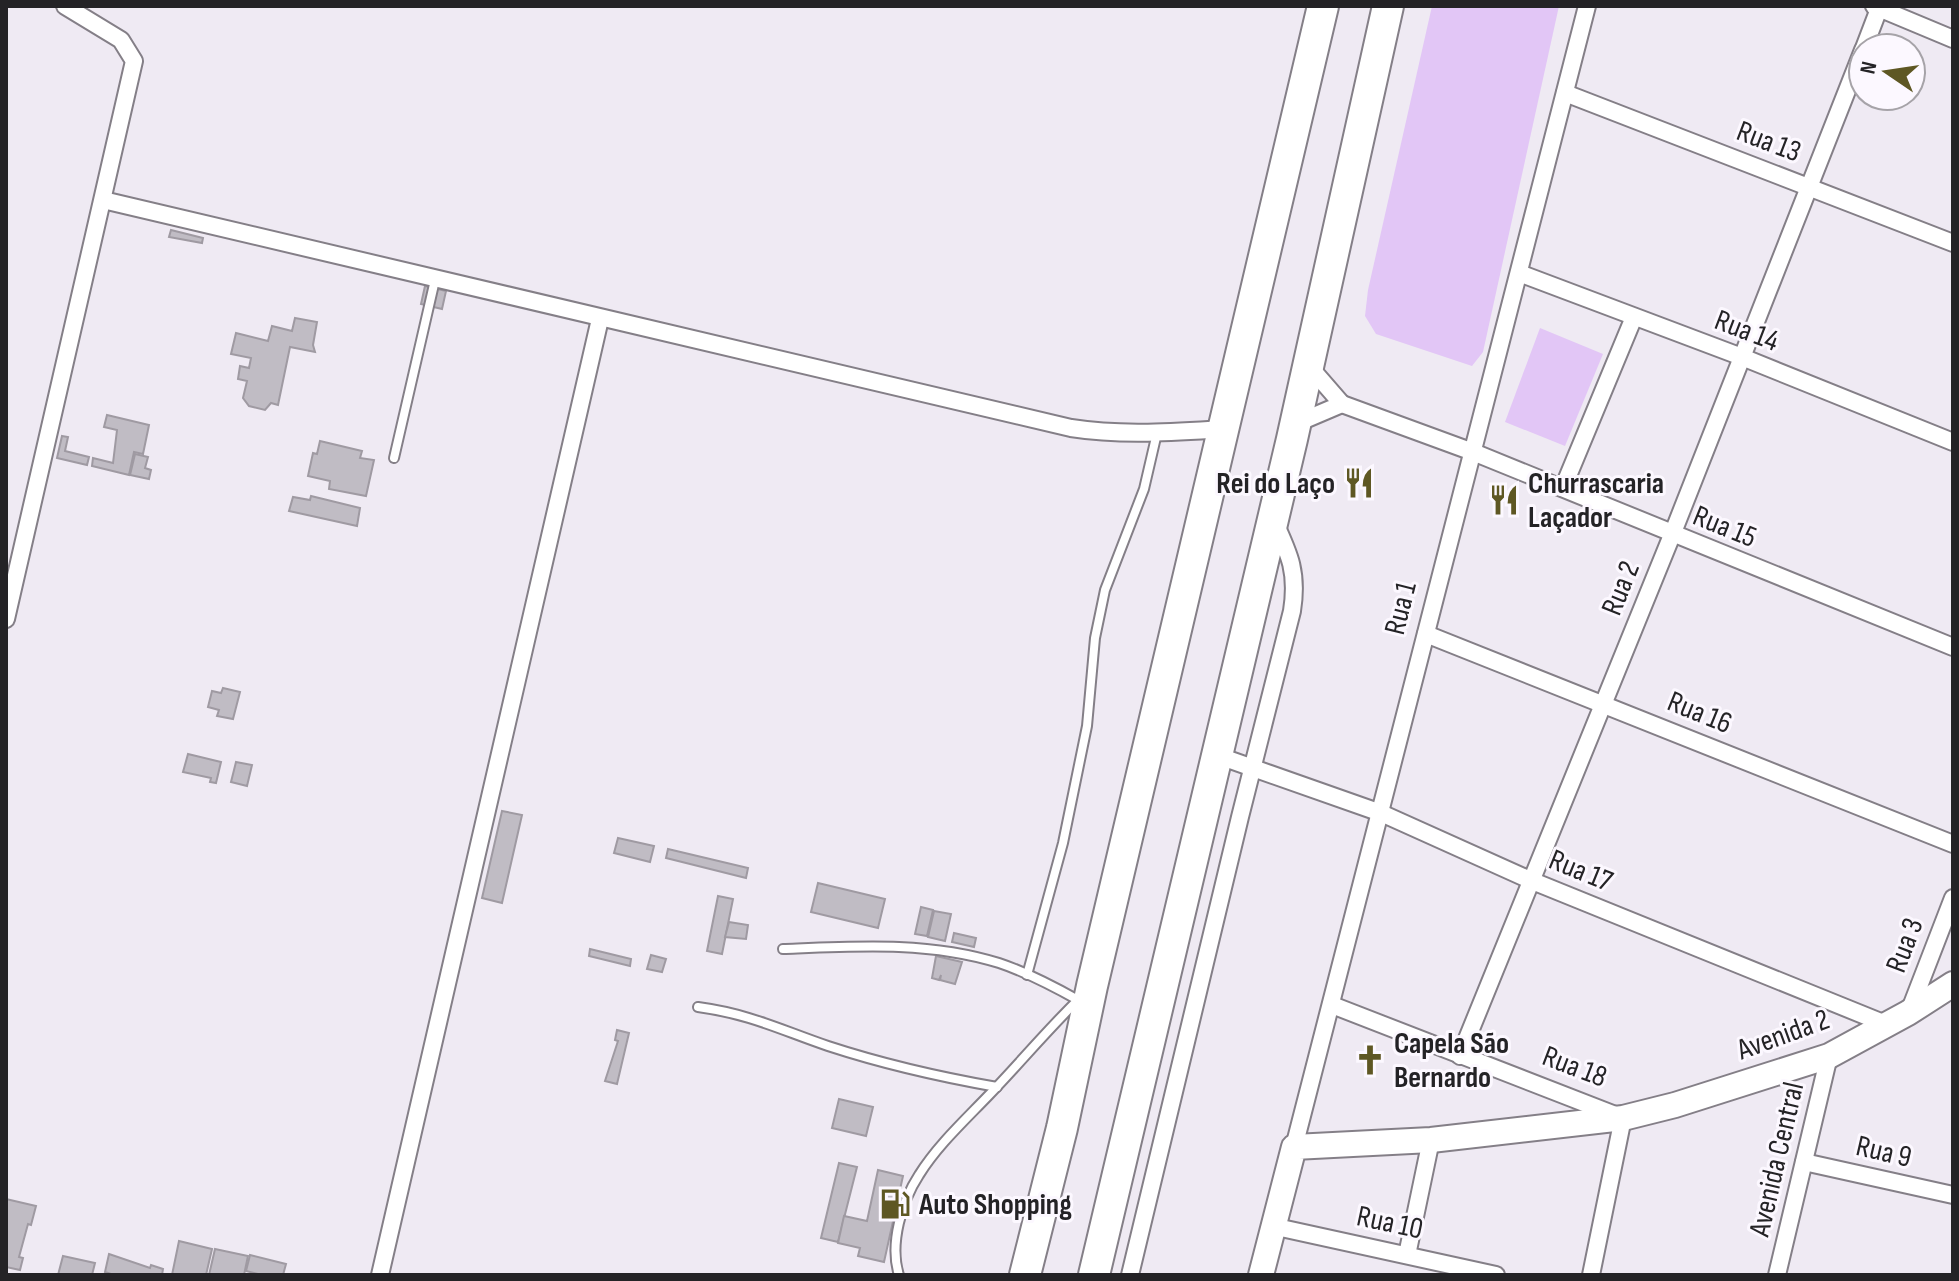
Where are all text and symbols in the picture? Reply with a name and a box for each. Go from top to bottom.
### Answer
north arrow [1847,32,1927,112]
text: N [1854,59,1883,77]
street label: Rua 13 [1731,113,1806,171]
street label: Rua 14 [1709,302,1784,360]
place label: Rei do Laço [1216,466,1335,502]
restaurant icon: Rei do Laço [1342,466,1376,500]
place label: Churrascaria Laçador [1528,466,1664,536]
restaurant icon: Churrascaria Laçador [1487,483,1521,517]
street label: Rua 15 [1688,498,1762,556]
street label: Rua 2 [1594,556,1648,621]
street label: Rua 1 [1377,578,1425,638]
street label: Rua 16 [1662,684,1737,742]
street label: Rua 17 [1544,842,1618,900]
street label: Rua 3 [1878,913,1932,978]
street label: Avenida 2 [1731,1002,1834,1069]
place label: Capela São Bernardo [1394,1026,1509,1096]
street label: Rua 18 [1537,1038,1612,1096]
church icon: Capela São Bernardo [1353,1043,1387,1077]
street label: Avenida Central [1742,1079,1812,1241]
street label: Rua 9 [1852,1128,1915,1176]
fuel station icon: Auto Shopping [878,1187,912,1221]
place label: Auto Shopping [918,1187,1072,1223]
street label: Rua 10 [1353,1198,1426,1248]

